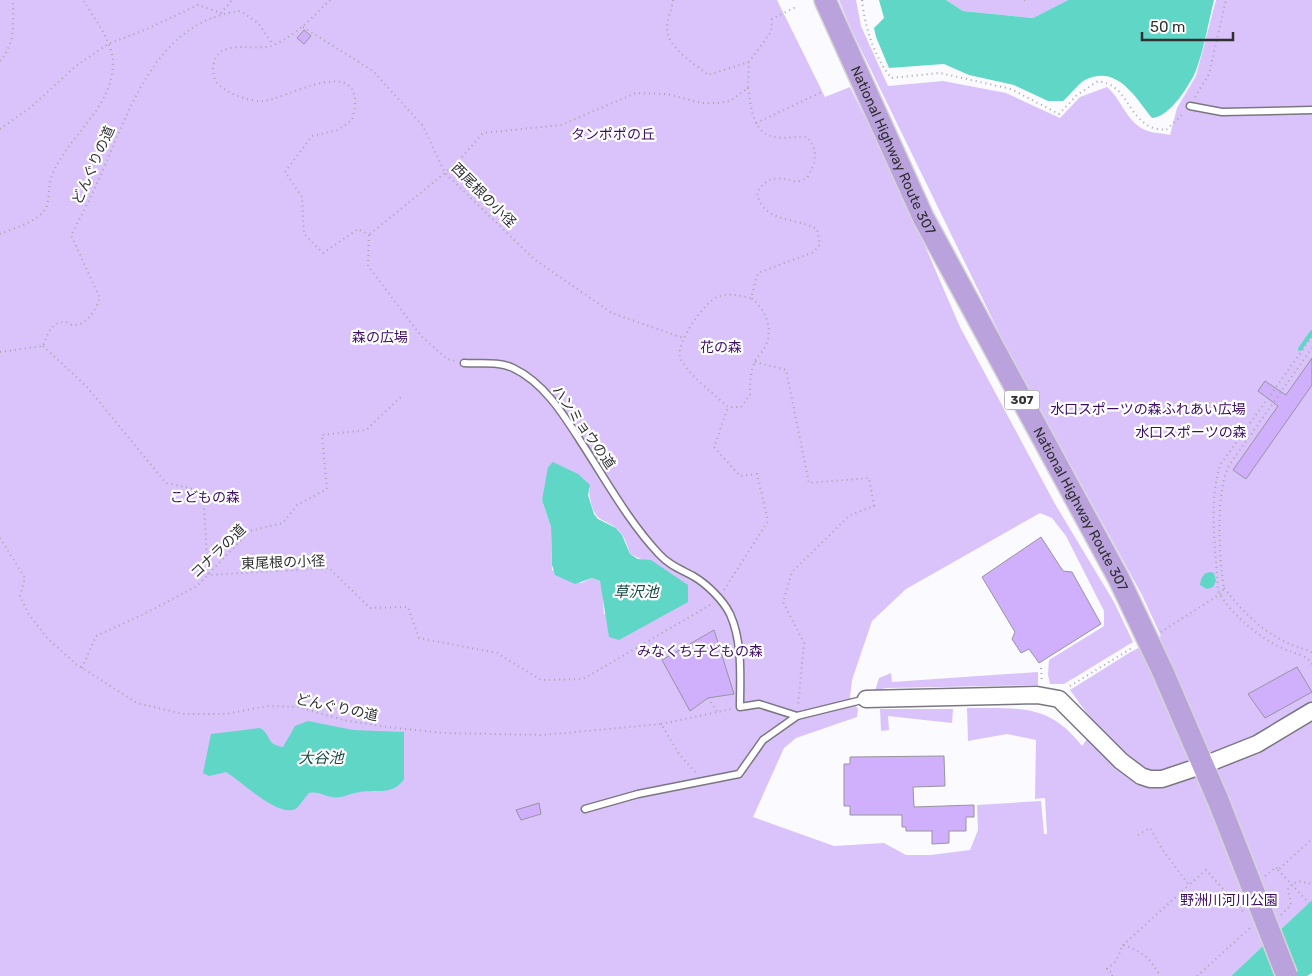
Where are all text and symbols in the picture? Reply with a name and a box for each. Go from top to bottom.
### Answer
scale bar [1142,10,1233,42]
text: 50 m [1150,18,1185,36]
street label: National Highway Route 307 [847,63,939,238]
street label: どんぐりの道 [69,123,118,207]
park label: タンポポの丘 [571,126,655,143]
street label: 西尾根の小径 [448,160,519,231]
park label: 森の広場 [352,329,408,346]
park label: 花の森 [700,339,742,356]
street label: ハンミョウの道 [549,382,619,472]
road number: 307 [1004,390,1040,410]
park label: 水口スポーツの森ふれあい広場 [1050,401,1246,418]
street label: National Highway Route 307 [1029,424,1131,594]
park label: 水口スポーツの森 [1135,424,1247,441]
park label: こどもの森 [170,489,240,506]
street label: コナラの道 [187,521,249,582]
street label: 東尾根の小径 [241,553,325,572]
water label: 草沢池 [613,583,660,601]
park label: みなくち子どもの森 [637,643,763,660]
street label: どんぐりの道 [294,690,380,725]
water label: 大谷池 [298,749,345,767]
park label: 野洲川河川公園 [1180,892,1278,909]

